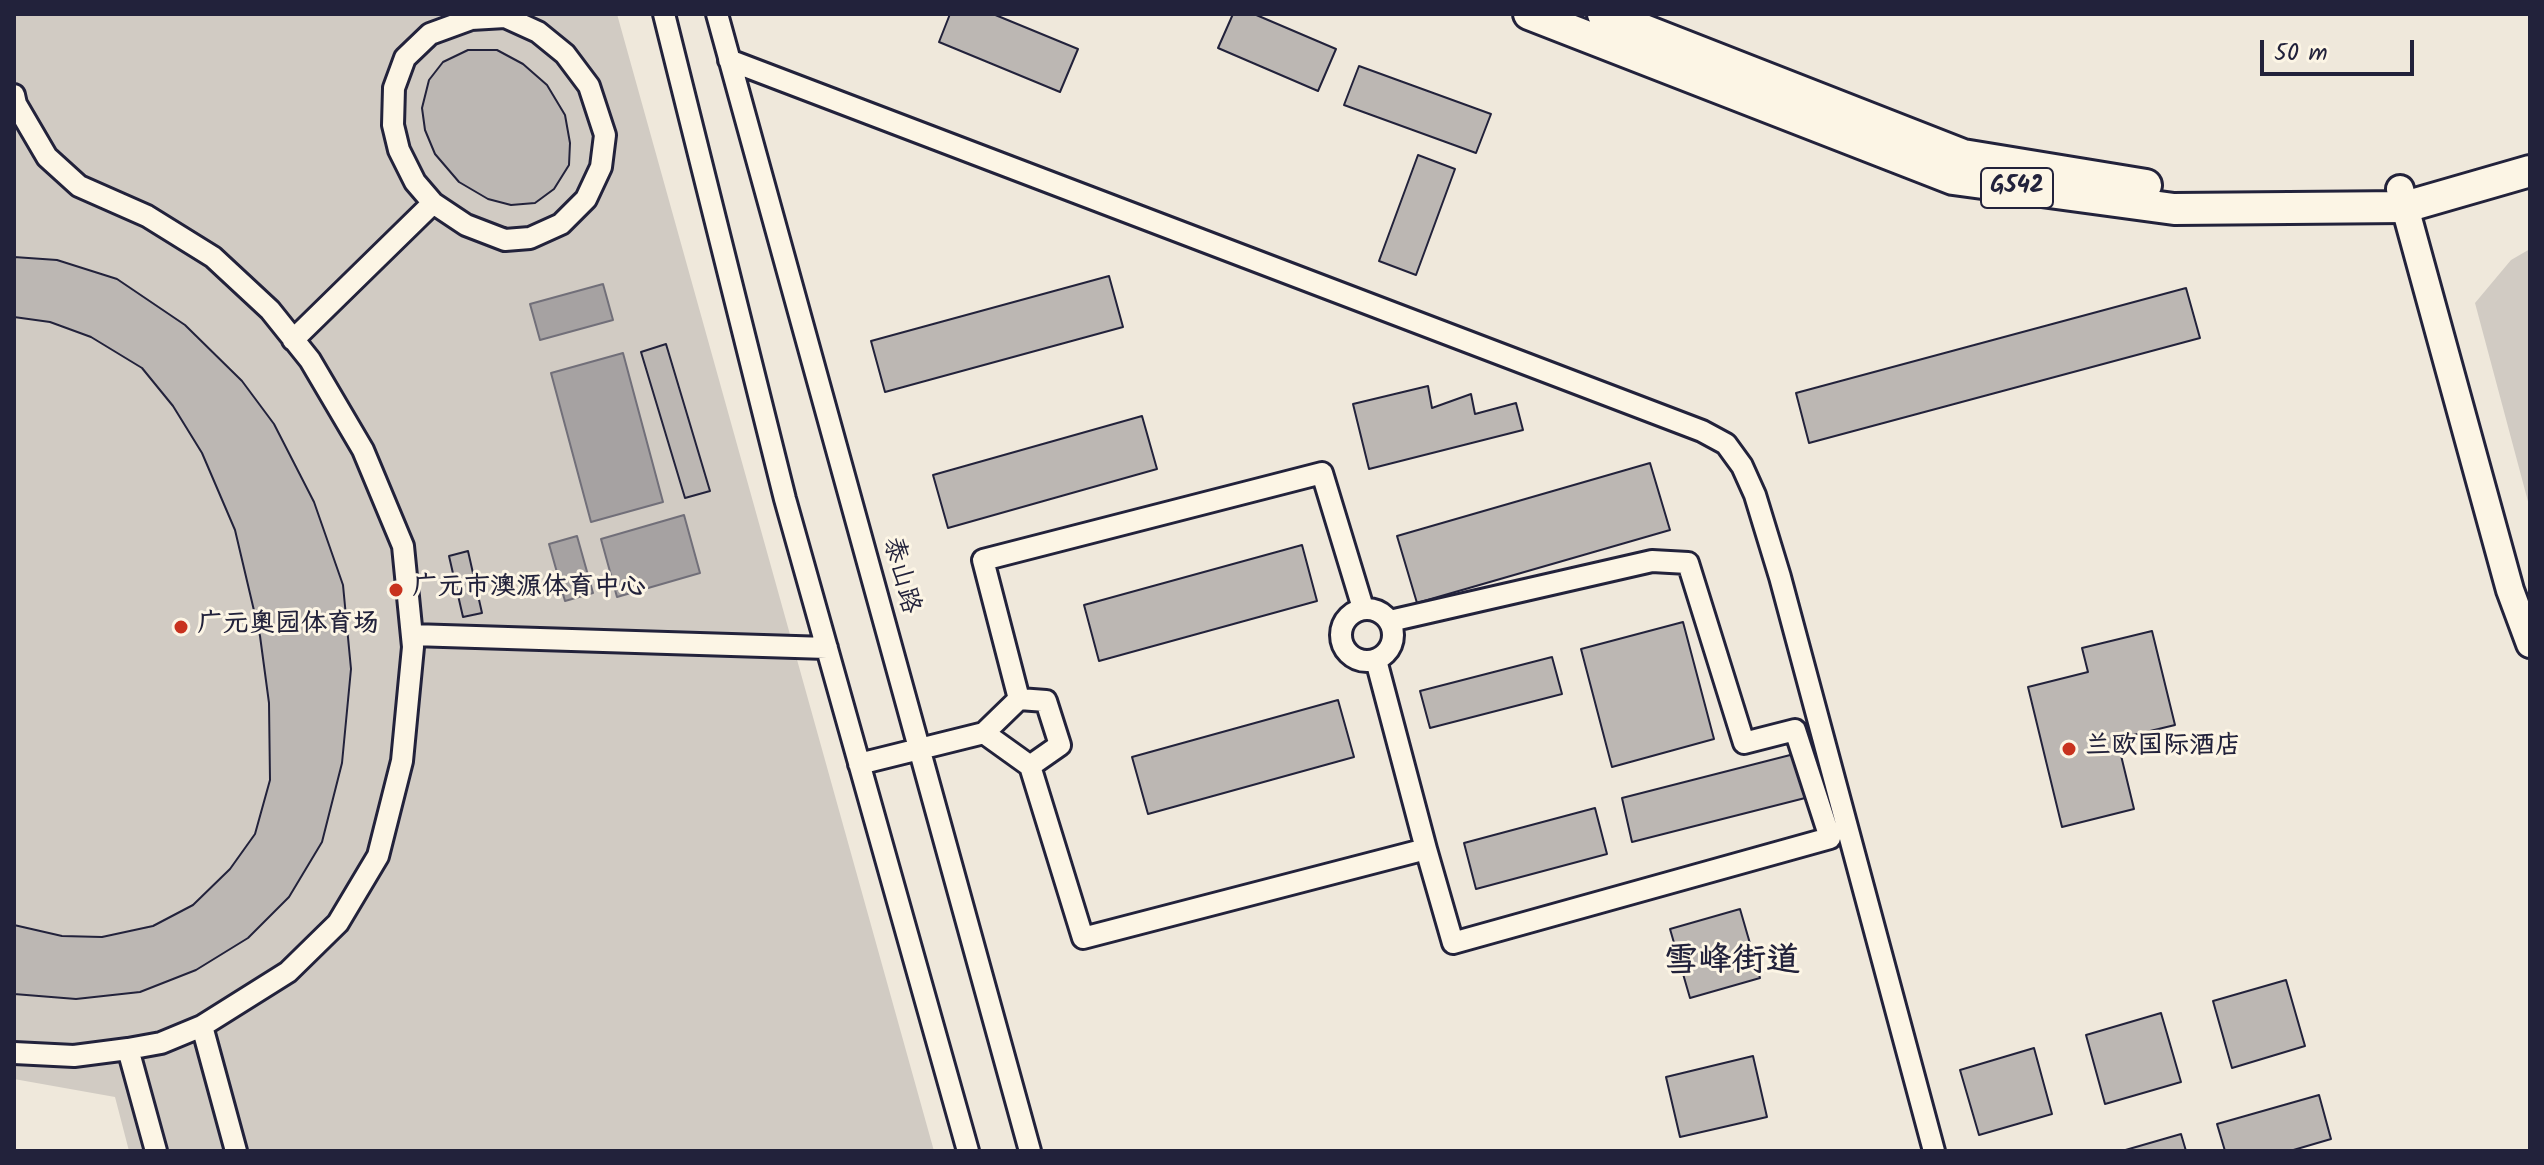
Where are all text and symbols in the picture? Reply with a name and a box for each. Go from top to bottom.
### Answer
scale bar [2264,24,2418,74]
text: 50 m [2274,34,2328,73]
road number: G542 [1981,168,2053,208]
street label: 泰山路 [874,534,924,618]
place label: 广元市澳源体育中心 [412,574,646,606]
marker: 广元市澳源体育中心 [387,581,405,599]
place label: 广元奥园体育场 [197,611,379,643]
marker: 广元奥园体育场 [172,618,190,636]
place label: 兰欧国际酒店 [2085,733,2241,765]
marker: 兰欧国际酒店 [2060,740,2078,758]
district label: 雪峰街道 [1664,944,1800,984]

